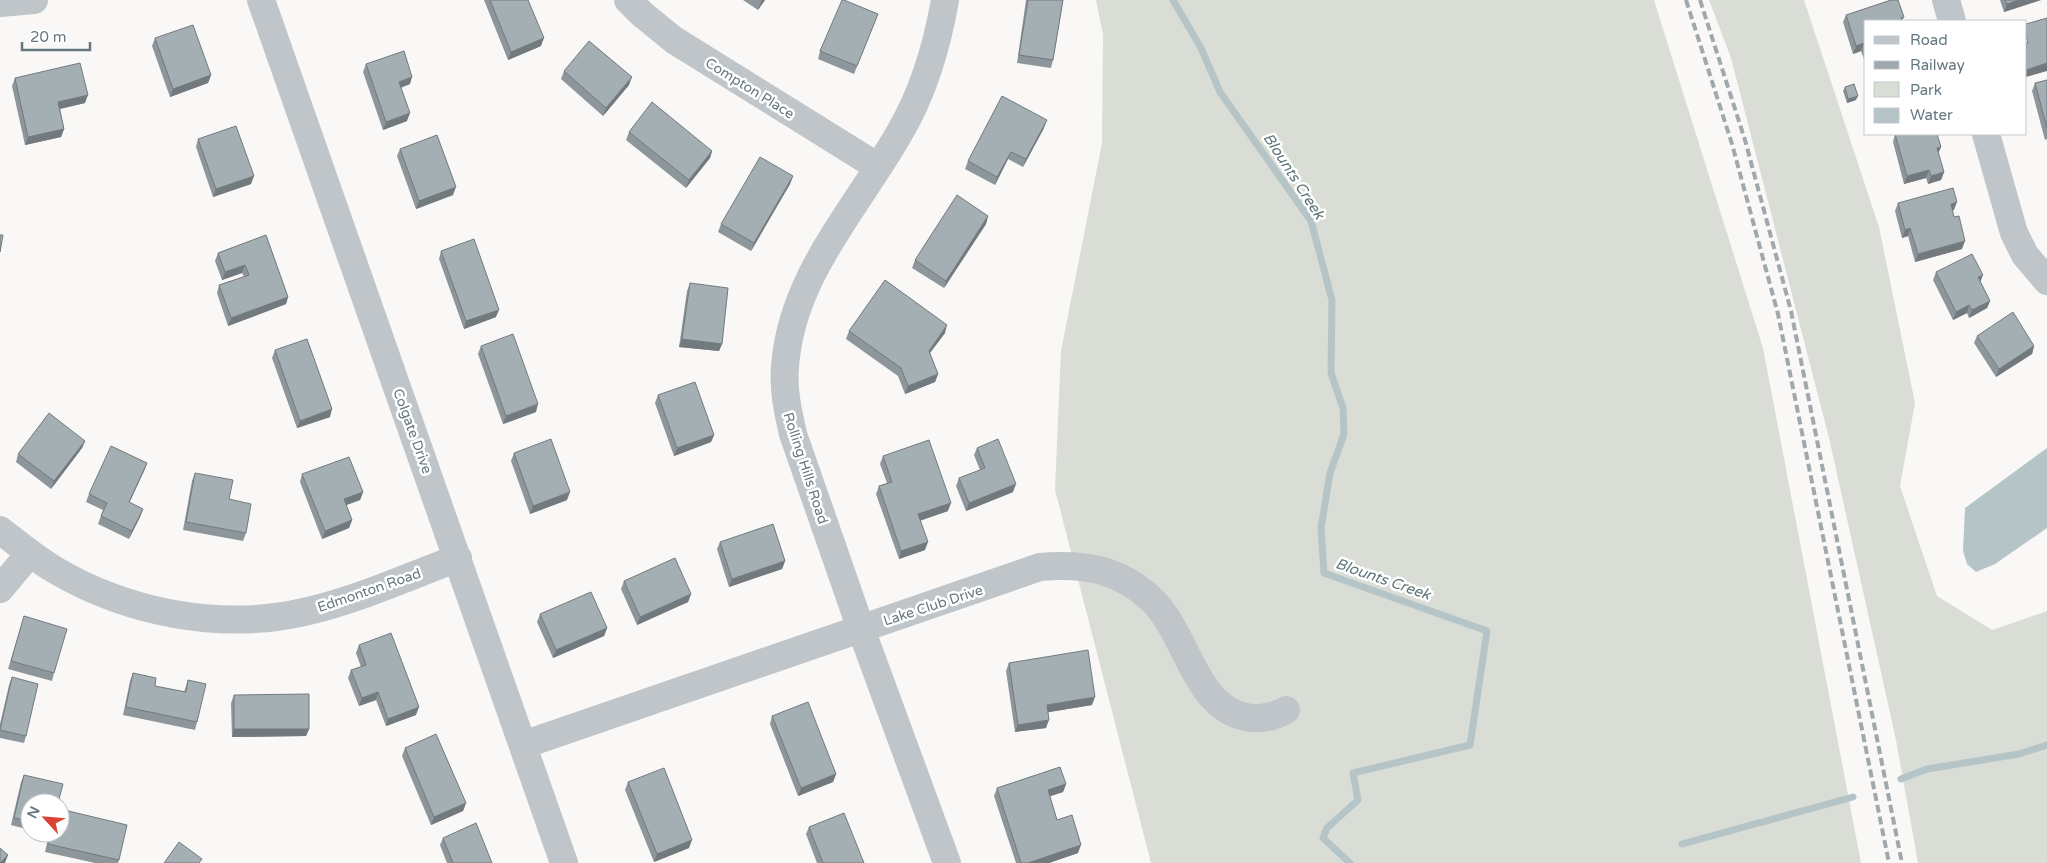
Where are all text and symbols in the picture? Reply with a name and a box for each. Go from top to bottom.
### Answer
scale bar [22,20,90,52]
legend [1864,20,2027,135]
text: 20 m [30,28,67,46]
text: Road [1910,31,1948,49]
street label: Compton Place [702,54,797,123]
text: Railway [1910,56,1965,74]
text: Park [1910,81,1942,99]
text: Water [1910,106,1953,124]
water label: Blounts Creek [1259,130,1330,224]
street label: Colgate Drive [389,386,436,476]
street label: Rolling Hills Road [779,410,832,526]
water label: Blounts Creek [1333,554,1434,604]
street label: Edmonton Road [315,565,423,616]
street label: Lake Club Drive [881,581,985,630]
north arrow [20,793,70,843]
text: N [24,804,44,821]

